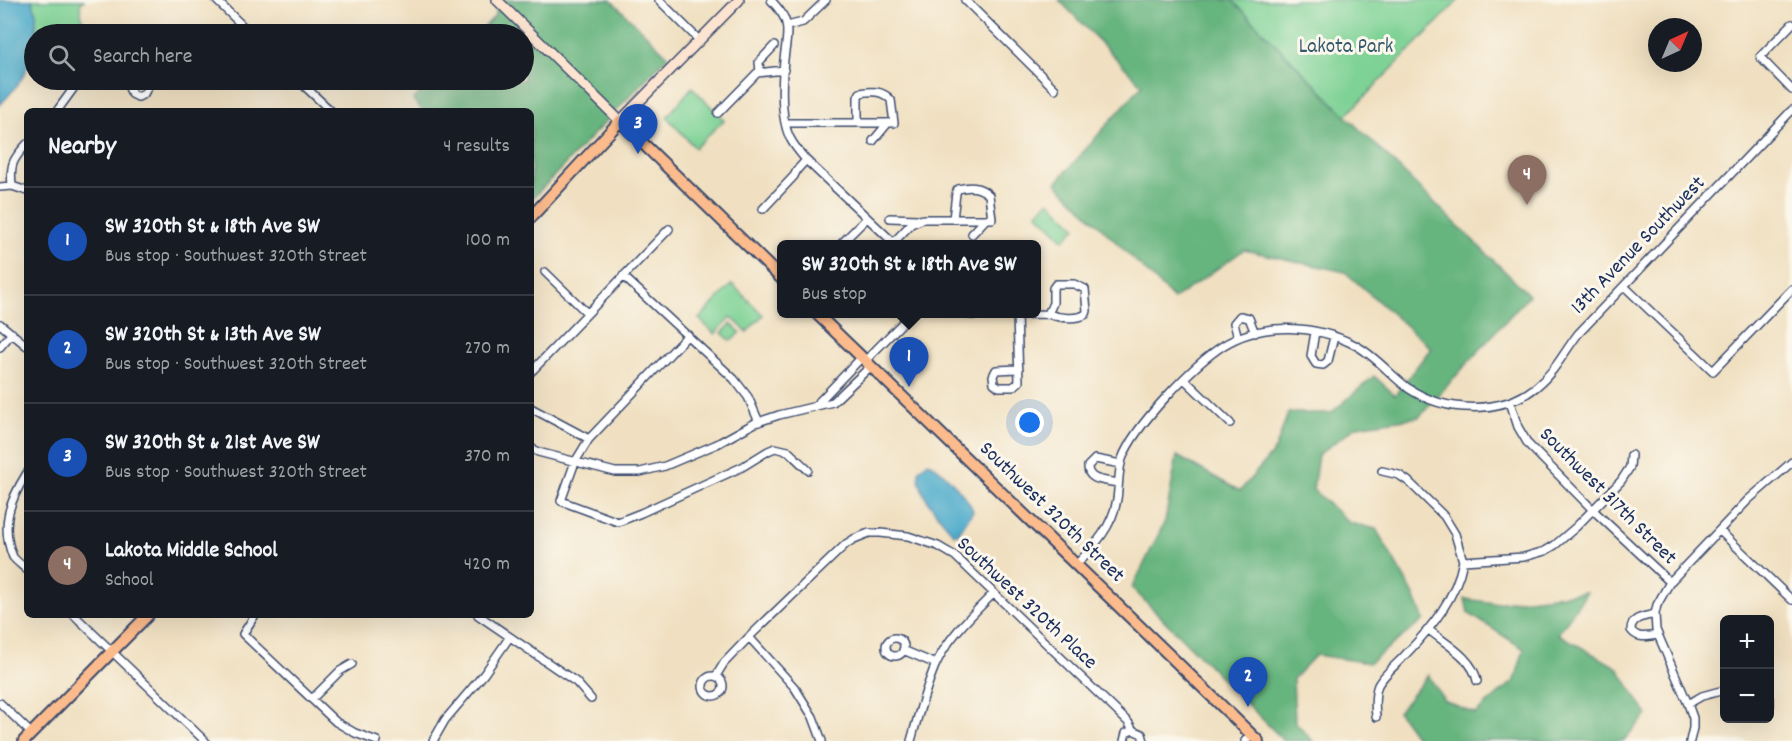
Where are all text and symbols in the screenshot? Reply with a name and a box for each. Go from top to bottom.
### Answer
north arrow [1648,18,1702,72]
search box [24,24,534,90]
park label: Lakota Park [1299,33,1393,63]
icon: search [45,41,78,74]
text: Search here [93,42,192,73]
pin: 3 [618,104,658,154]
text: Nearby [48,129,116,166]
text: 4 results [443,133,510,161]
pin: 4 [1508,156,1546,205]
street label: 13th Avenue Southwest [1565,170,1713,322]
text: SW 320th St & 18th Ave SW [105,212,320,243]
text: 1 [65,227,70,255]
text: 100 m [466,227,510,255]
popup [777,240,1041,318]
text: Bus stop · Southwest 320th Street [105,243,367,271]
text: SW 320th St & 18th Ave SW [802,250,1016,281]
text: Bus stop [802,281,867,309]
text: SW 320th St & 13th Ave SW [105,320,321,351]
text: 2 [63,335,72,363]
text: 270 m [464,335,510,363]
pin: 1 [890,338,928,387]
text: Bus stop · Southwest 320th Street [105,351,367,379]
your location [1015,408,1044,437]
street label: Southwest 317th Street [1531,421,1683,573]
text: SW 320th St & 21st Ave SW [105,428,320,459]
street label: Southwest 320th Street [971,435,1131,591]
text: 3 [63,443,72,471]
text: 370 m [464,443,510,471]
text: Bus stop · Southwest 320th Street [105,459,367,487]
street label: Southwest 320th Place [949,530,1103,678]
text: Lakota Middle School [105,536,278,567]
text: 4 [63,551,72,579]
text: 420 m [464,551,510,579]
text: School [105,567,154,595]
map controls [1720,615,1774,723]
button: + [1720,615,1774,669]
pin: 2 [1228,658,1268,707]
button: − [1720,669,1774,723]

